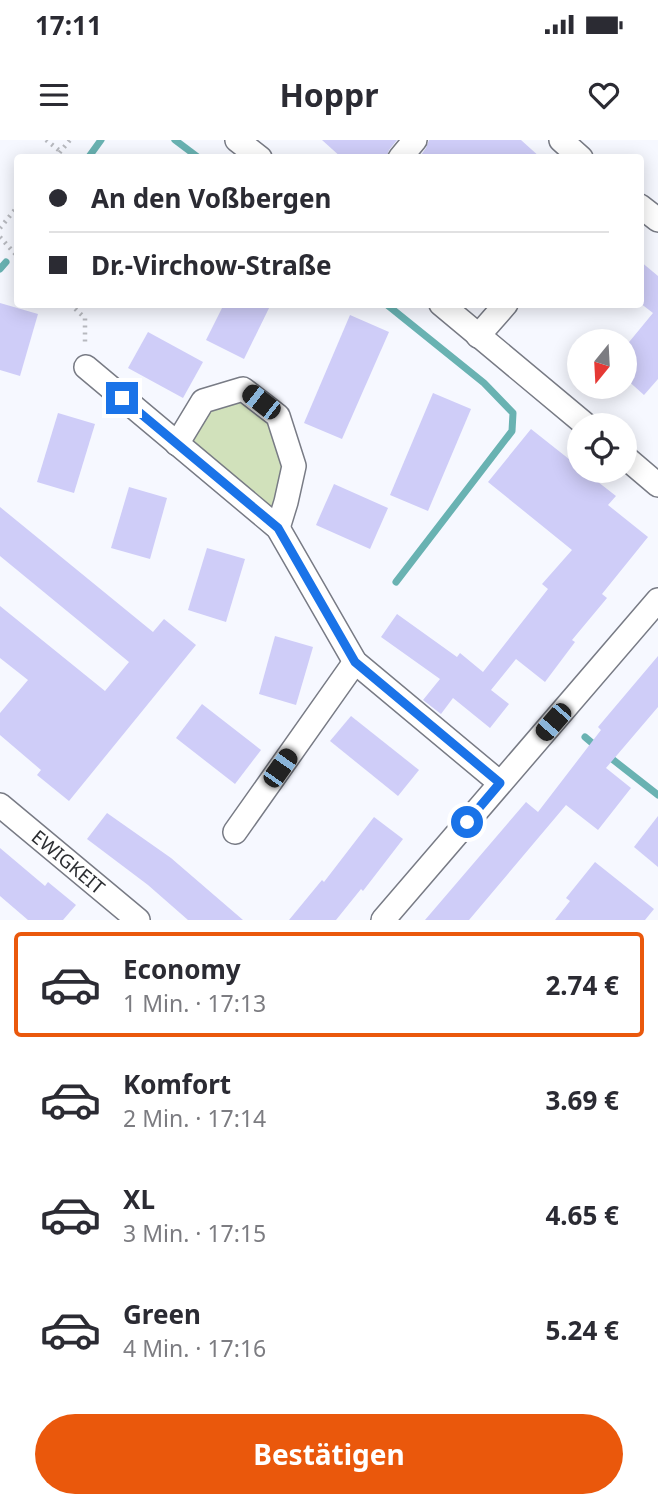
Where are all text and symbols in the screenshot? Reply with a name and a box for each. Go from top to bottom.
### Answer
text: 17:11 [35,7,102,43]
text: Hoppr [279,73,379,116]
icon: menu [35,76,73,114]
icon: heart [585,76,623,114]
text: An den Voßbergen [91,180,331,216]
text: Dr.-Virchow-Straße [91,247,332,283]
north arrow [567,329,637,399]
map controls [567,329,637,483]
car [238,381,285,423]
route end [106,382,138,414]
button: locate [567,413,637,483]
car [532,699,575,745]
car [260,745,301,791]
route start [451,806,483,838]
street label: EWIGKEIT [26,824,111,900]
text: Economy [123,951,241,987]
icon: car [39,953,102,1016]
text: 2.74 € [545,967,619,1003]
text: 1 Min. · 17:13 [123,987,266,1019]
text: Komfort [123,1066,231,1102]
icon: car [39,1068,102,1131]
text: 3.69 € [545,1082,619,1118]
text: 2 Min. · 17:14 [123,1102,266,1134]
text: XL [123,1181,155,1217]
icon: car [39,1183,102,1246]
text: 4.65 € [545,1197,619,1233]
text: 3 Min. · 17:15 [123,1217,266,1249]
text: Green [123,1296,201,1332]
icon: car [39,1298,102,1361]
text: 5.24 € [545,1312,619,1348]
text: 4 Min. · 17:16 [123,1332,266,1364]
button: Bestätigen [35,1414,623,1494]

